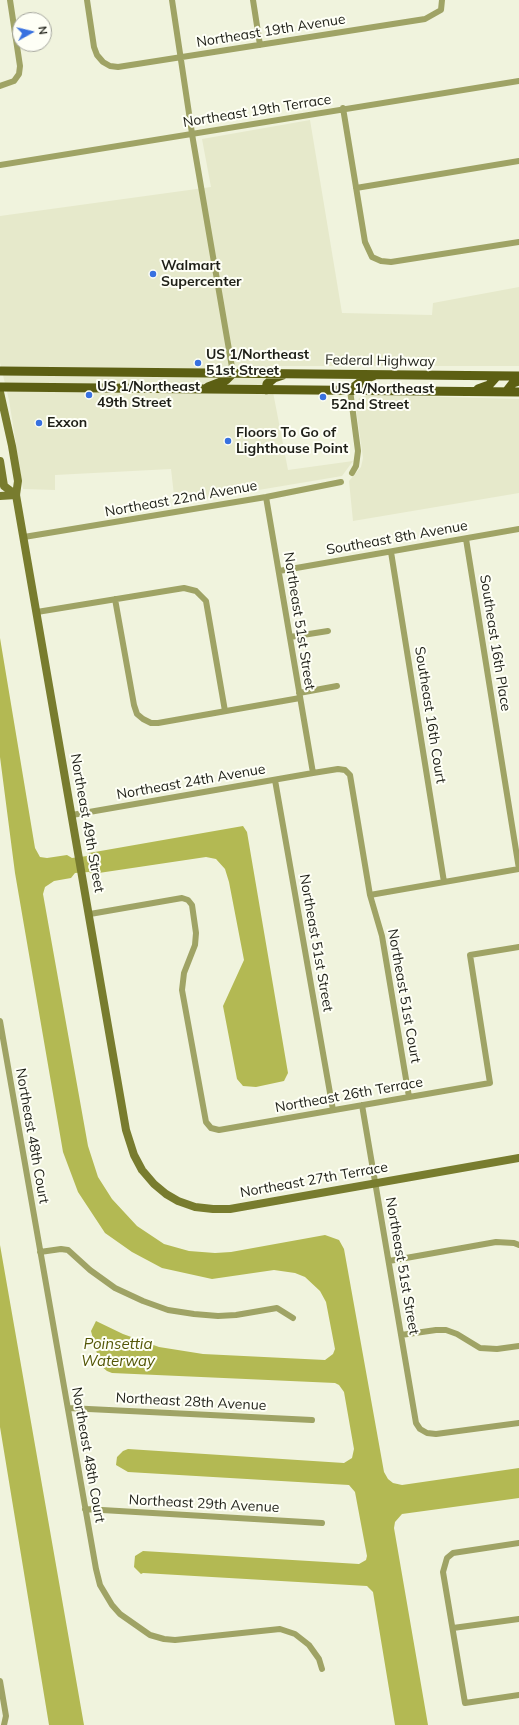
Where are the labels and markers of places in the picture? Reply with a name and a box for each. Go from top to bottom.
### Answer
place label: Walmart Supercenter [161,258,242,290]
marker: Walmart Supercenter [148,269,158,279]
place label: US 1/Northeast 51st Street [206,347,309,380]
marker: US 1/Northeast 51st Street [193,358,203,368]
place label: US 1/Northeast 49th Street [97,379,200,412]
place label: US 1/Northeast 52nd Street [331,381,434,414]
marker: US 1/Northeast 49th Street [84,390,94,400]
marker: US 1/Northeast 52nd Street [318,392,328,402]
place label: Exxon [47,415,87,431]
marker: Exxon [34,418,44,428]
place label: Floors To Go of Lighthouse Point [236,425,348,458]
marker: Floors To Go of Lighthouse Point [223,436,233,446]

